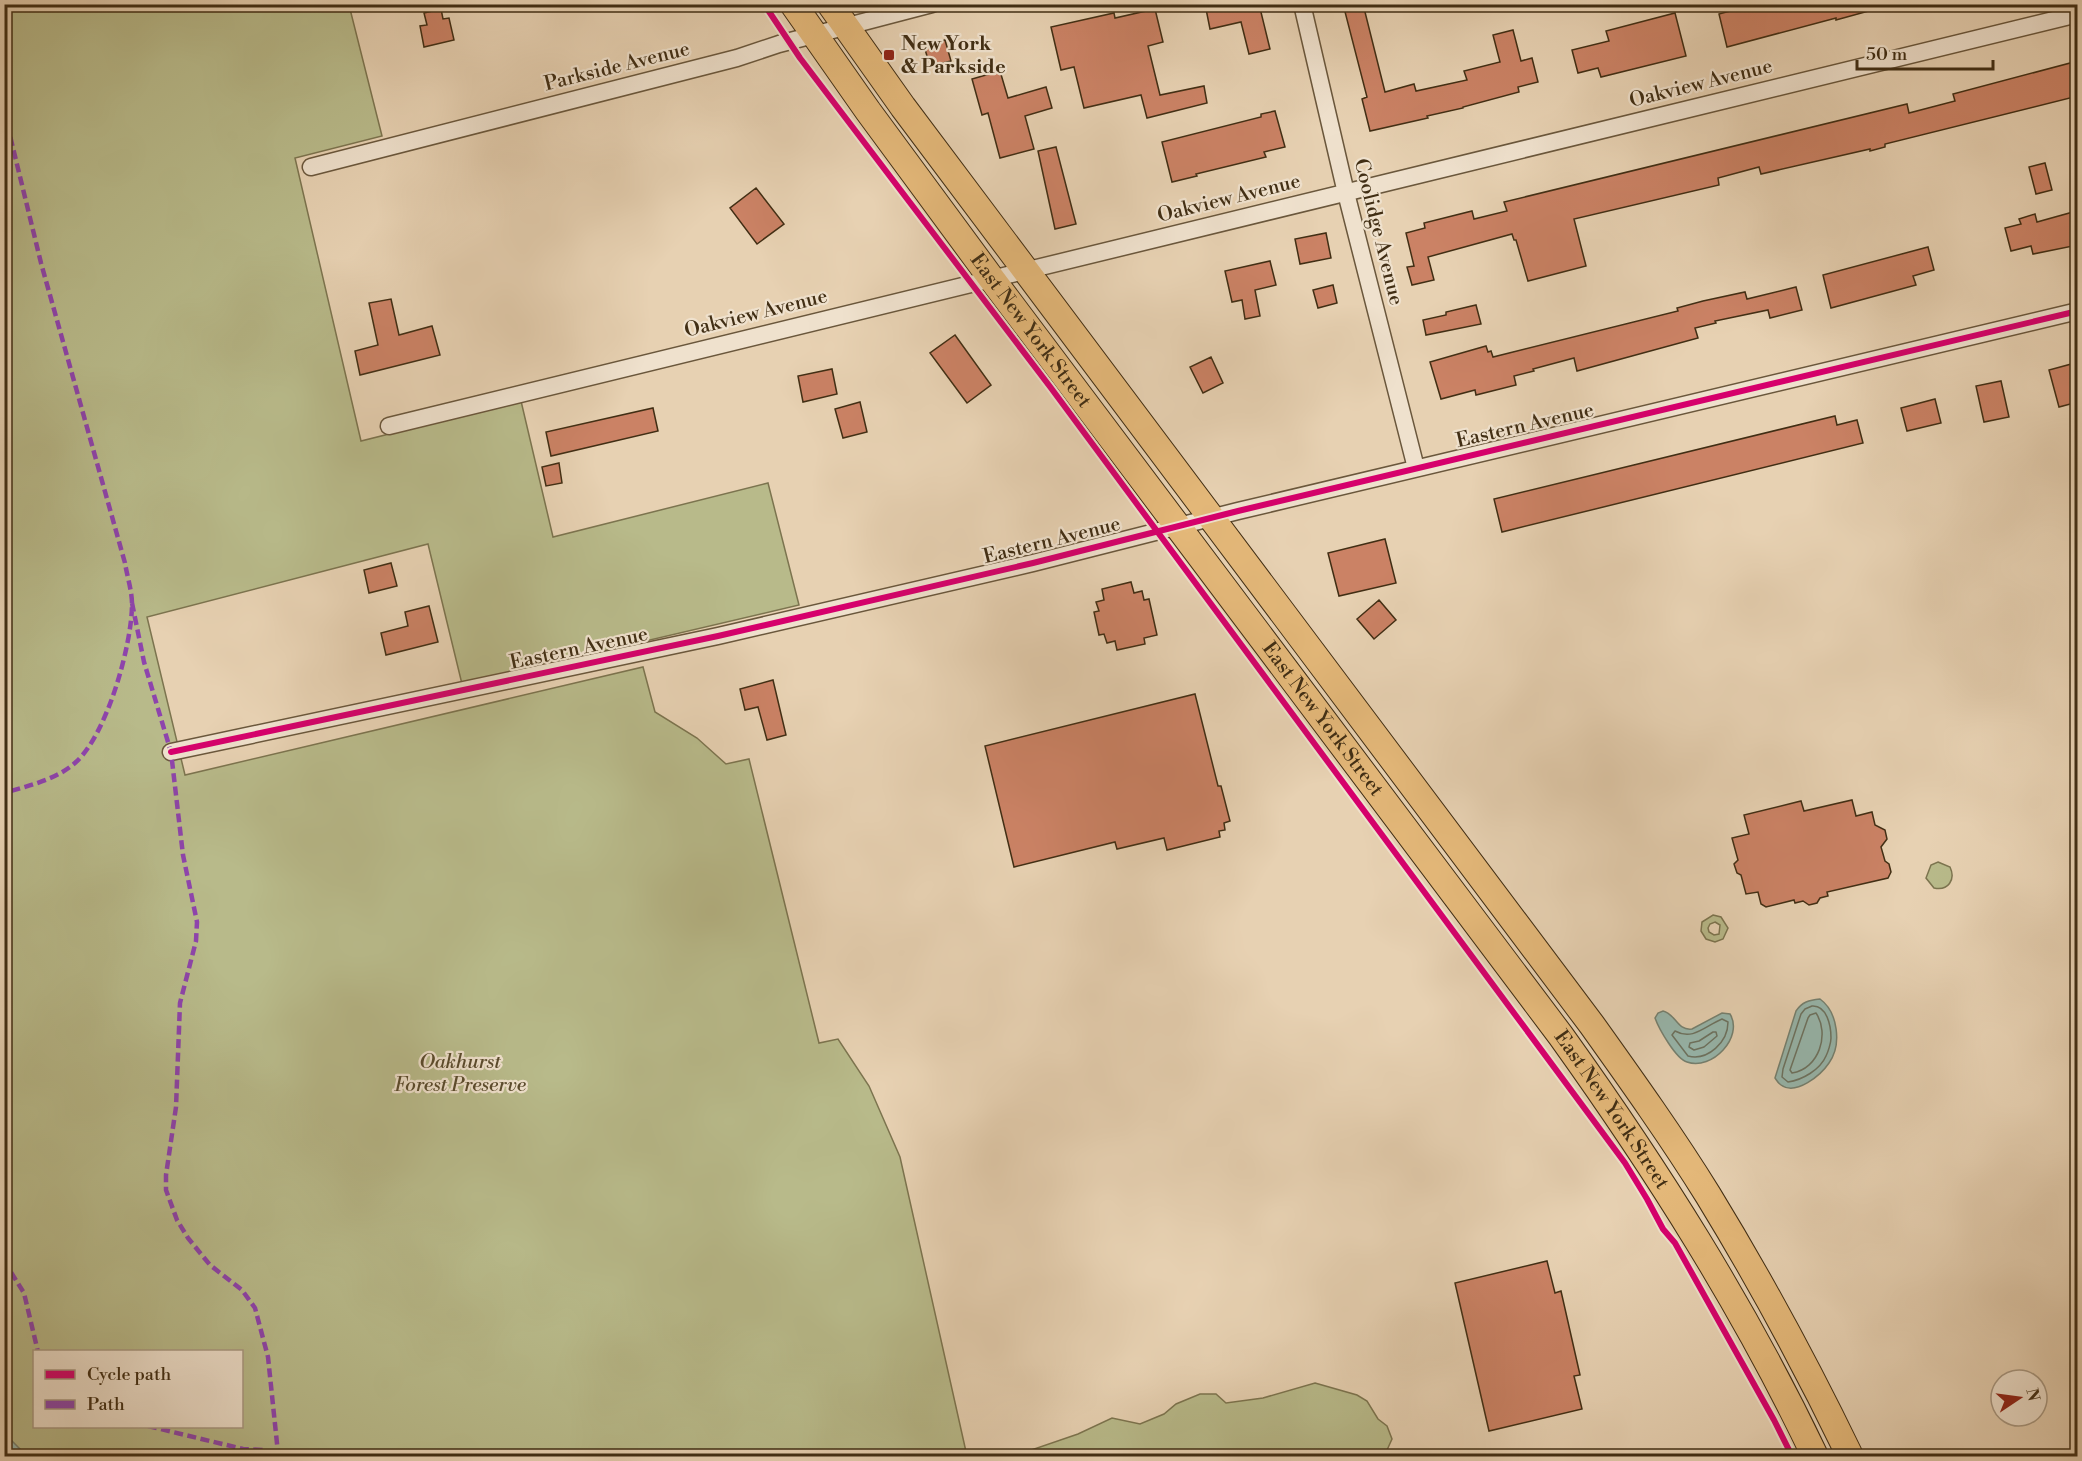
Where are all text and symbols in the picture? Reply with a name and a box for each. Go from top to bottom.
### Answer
place label: New York & Parkside [901,32,1006,80]
scale bar [1857,33,1994,71]
street label: Parkside Avenue [542,37,692,97]
text: 50 m [1866,43,1908,66]
marker: New York & Parkside [882,48,896,62]
street label: Oakview Avenue [1627,54,1775,114]
street label: Coolidge Avenue [1348,156,1408,308]
street label: Oakview Avenue [1155,169,1303,229]
street label: East New York Street [965,248,1097,413]
street label: Oakview Avenue [682,284,830,344]
street label: Eastern Avenue [1454,398,1596,454]
street label: Eastern Avenue [981,512,1123,570]
street label: Eastern Avenue [508,622,650,676]
street label: East New York Street [1257,637,1389,801]
street label: East New York Street [1549,1026,1675,1194]
park label: Oakhurst Forest Preserve [394,1050,527,1098]
legend [33,1350,243,1428]
text: Cycle path [87,1363,171,1386]
north arrow [1989,1368,2049,1428]
text: N [2021,1386,2044,1404]
text: Path [87,1393,125,1416]

